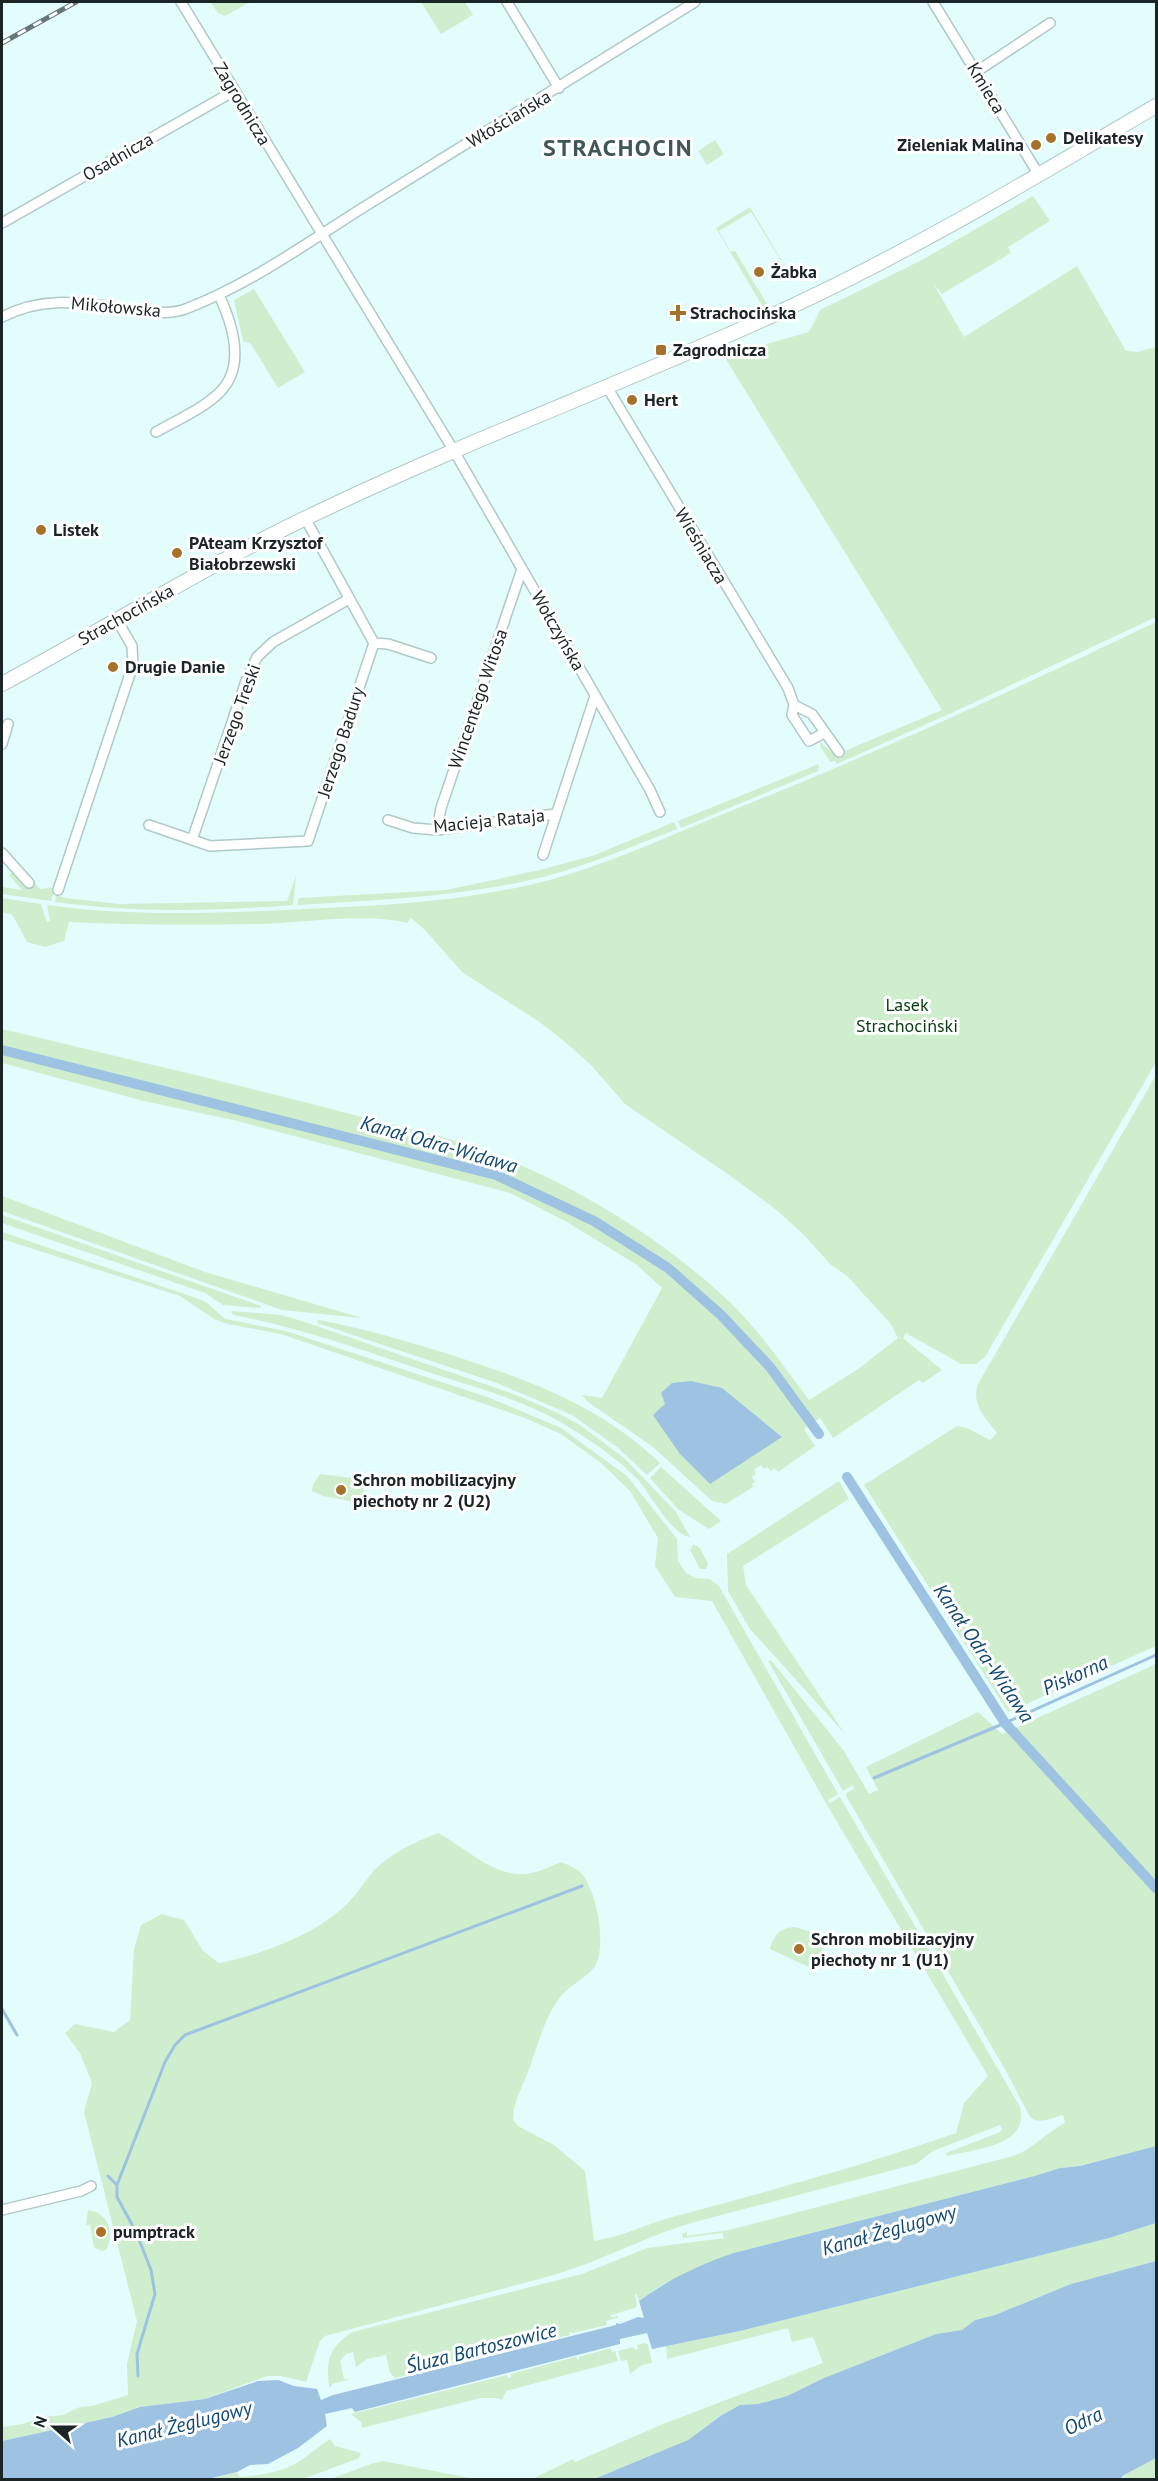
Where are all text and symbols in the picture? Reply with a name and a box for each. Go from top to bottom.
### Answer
street label: Zagrodnicza [209,58,276,149]
street label: Kmieca [962,58,1011,118]
street label: Włościańska [462,84,555,153]
place label: Delikatesy [1063,126,1144,149]
street label: Osadnicza [78,127,157,186]
marker: Delikatesy [1044,131,1058,145]
district label: STRACHOCIN [543,132,693,163]
place label: Zieleniak Malina [897,133,1024,156]
marker: Zieleniak Malina [1029,138,1043,152]
place label: Żabka [771,260,817,283]
marker: Żabka [752,265,766,279]
street label: Mikołowska [70,291,162,322]
place label: Strachocińska [690,301,796,324]
marker: Strachocińska [671,306,685,320]
place label: Zagrodnicza [673,338,766,361]
marker: Zagrodnicza [654,343,668,357]
place label: Hert [644,388,679,411]
marker: Hert [625,393,639,407]
street label: Wieśniacza [670,503,733,588]
place label: Listek [53,518,99,541]
marker: Listek [34,523,48,537]
place label: PAteam Krzysztof Białobrzewski [189,531,324,575]
marker: PAteam Krzysztof Białobrzewski [170,546,184,560]
street label: Strachocińska [74,579,178,650]
street label: Wołczyńska [526,587,590,675]
street label: Wincentego Witosa [443,626,512,772]
place label: Drugie Danie [125,655,225,678]
marker: Drugie Danie [106,660,120,674]
street label: Jerzego Treski [207,660,265,768]
street label: Jerzego Badury [312,683,369,801]
street label: Macieja Rataja [432,803,546,838]
park label: Lasek Strachociński [856,993,958,1037]
water label: Kanał Odra-Widawa [357,1109,521,1179]
place label: Schron mobilizacyjny piechoty nr 2 (U2) [353,1468,516,1512]
marker: Schron mobilizacyjny piechoty nr 2 (U2) [334,1483,348,1497]
water label: Kanał Odra-Widawa [928,1579,1040,1728]
water label: Piskorna [1038,1649,1112,1701]
place label: Schron mobilizacyjny piechoty nr 1 (U1) [811,1927,974,1971]
marker: Schron mobilizacyjny piechoty nr 1 (U1) [792,1942,806,1956]
water label: Kanał Żeglugowy [819,2198,960,2262]
place label: pumptrack [113,2220,195,2243]
marker: pumptrack [94,2225,108,2239]
water label: Śluza Bartoszowice [403,2316,560,2379]
water label: Kanał Żeglugowy [114,2394,256,2453]
north arrow [24,2397,84,2457]
water label: Odra [1060,2401,1107,2441]
text: N [29,2413,51,2430]

